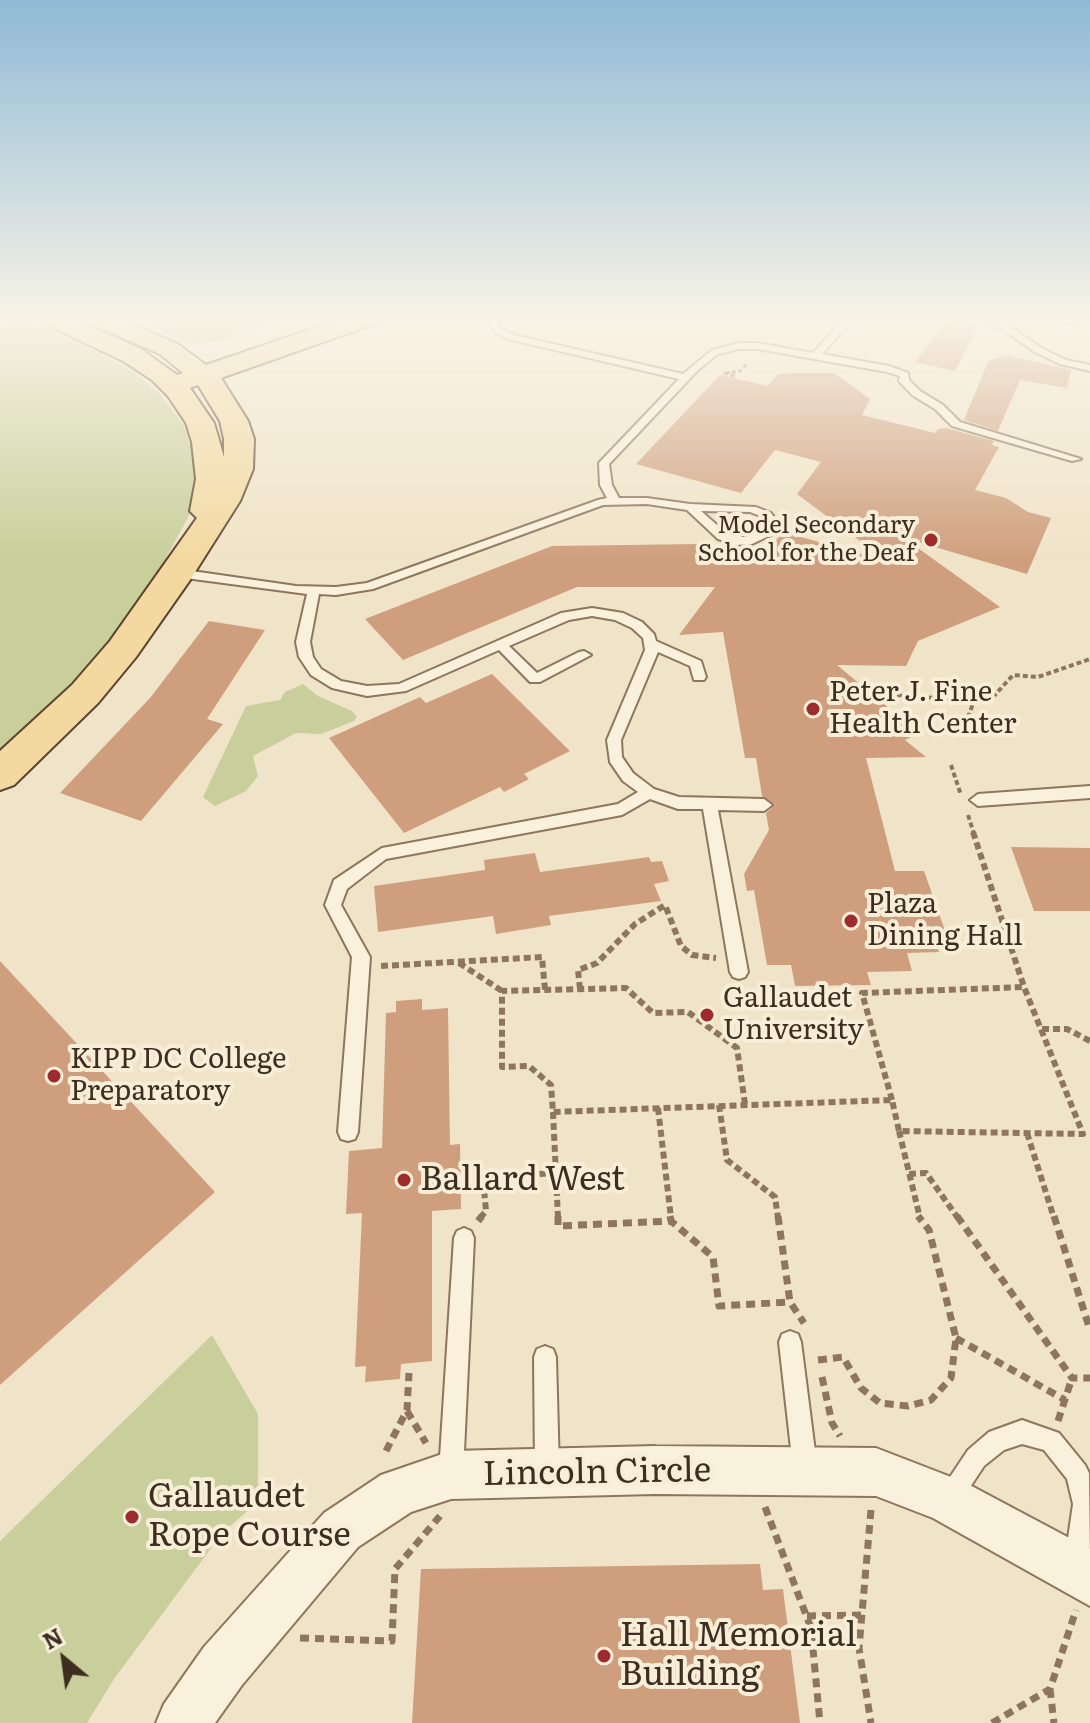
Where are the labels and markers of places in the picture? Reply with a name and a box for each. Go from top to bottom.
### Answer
place label: Model Secondary School for the Deaf [698,512,915,568]
marker: Model Secondary School for the Deaf [922,531,940,549]
place label: Peter J. Fine Health Center [829,676,1017,742]
marker: Peter J. Fine Health Center [804,700,822,718]
place label: Plaza Dining Hall [867,888,1023,954]
marker: Plaza Dining Hall [842,912,860,930]
place label: Gallaudet University [723,982,864,1048]
marker: Gallaudet University [698,1006,716,1024]
place label: KIPP DC College Preparatory [70,1043,287,1109]
marker: KIPP DC College Preparatory [45,1067,63,1085]
place label: Ballard West [420,1160,625,1200]
marker: Ballard West [395,1171,413,1189]
place label: Gallaudet Rope Course [148,1477,351,1556]
marker: Gallaudet Rope Course [123,1508,141,1526]
place label: Hall Memorial Building [620,1616,857,1696]
marker: Hall Memorial Building [595,1647,613,1665]

